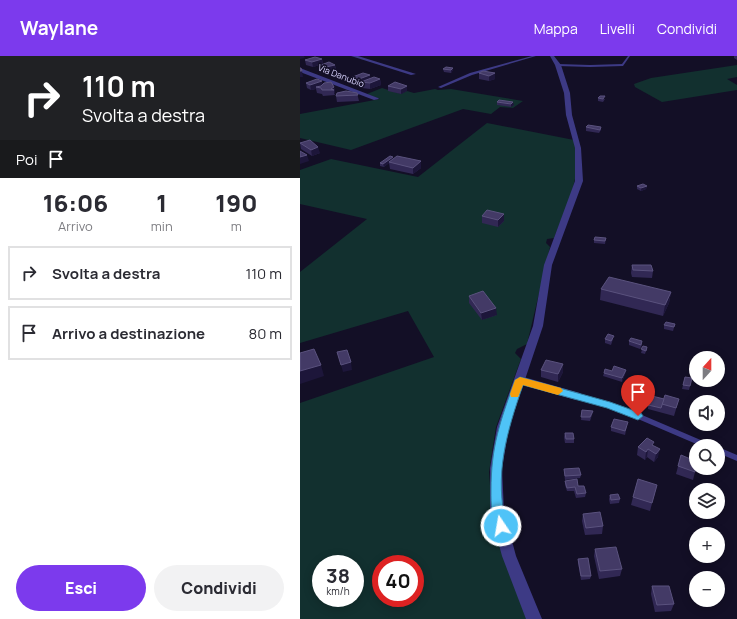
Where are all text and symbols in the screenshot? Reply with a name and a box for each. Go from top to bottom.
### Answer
text: Waylane [20,15,98,41]
text: Mappa [534,19,578,38]
text: Livelli [600,19,635,38]
text: Condividi [657,19,717,38]
street label: Via Danubio [316,61,366,90]
text: 110 m [82,67,156,105]
icon: right [16,72,68,124]
text: Svolta a destra [82,103,205,127]
icon: arrive [45,148,67,170]
text: Poi [16,149,37,170]
text: 16:06 [43,186,108,219]
text: 1 [156,186,167,219]
text: 190 [215,186,257,219]
text: Arrivo [58,217,93,235]
text: min [151,217,173,235]
text: m [231,217,242,235]
icon: right [18,262,40,284]
text: Svolta a destra [52,263,160,284]
text: 110 m [245,263,282,284]
icon: arrive [18,322,40,344]
text: Arrivo a destinazione [52,323,205,344]
text: 80 m [248,323,282,344]
north arrow [689,351,725,387]
map controls [689,351,725,607]
pin [621,375,655,416]
icon: arrive [627,381,649,403]
button: sound [689,395,725,431]
button: search [689,439,725,475]
button: layers [689,483,725,519]
position arrow [480,505,522,547]
button: + [689,527,725,563]
speed limit sign: 40 [372,555,424,607]
text: 38 [326,562,350,589]
button: Esci [16,565,146,611]
button: Condividi [154,565,284,611]
button: − [689,571,725,607]
text: km/h [326,584,350,598]

